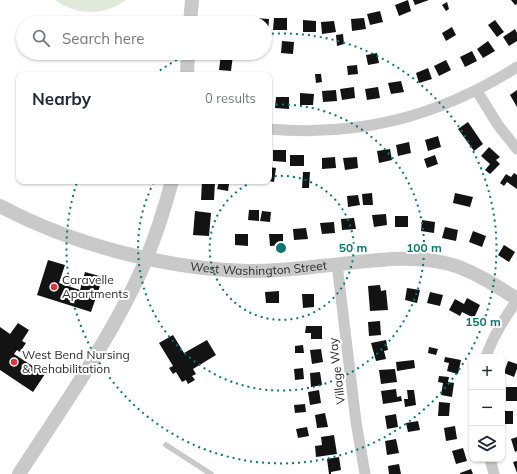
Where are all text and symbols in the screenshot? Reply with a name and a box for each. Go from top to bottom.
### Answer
search box [16,16,272,60]
icon: search [30,27,52,49]
text: Search here [62,29,144,48]
text: Nearby [32,88,91,109]
text: 0 results [205,90,256,106]
text: 50 m [339,240,367,255]
text: 100 m [406,240,442,255]
centre of rings [274,241,288,255]
street label: West Washington Street [190,258,327,278]
place label: Caravelle Apartments [62,272,128,301]
marker: Caravelle Apartments [49,282,59,292]
text: 150 m [465,314,501,329]
street label: Village Way [325,336,348,405]
place label: West Bend Nursing & Rehabilitation [22,347,130,376]
map controls [469,354,505,462]
button: + [469,354,505,390]
marker: West Bend Nursing & Rehabilitation [9,357,19,367]
button: − [469,390,505,426]
button: layers [469,426,505,462]

